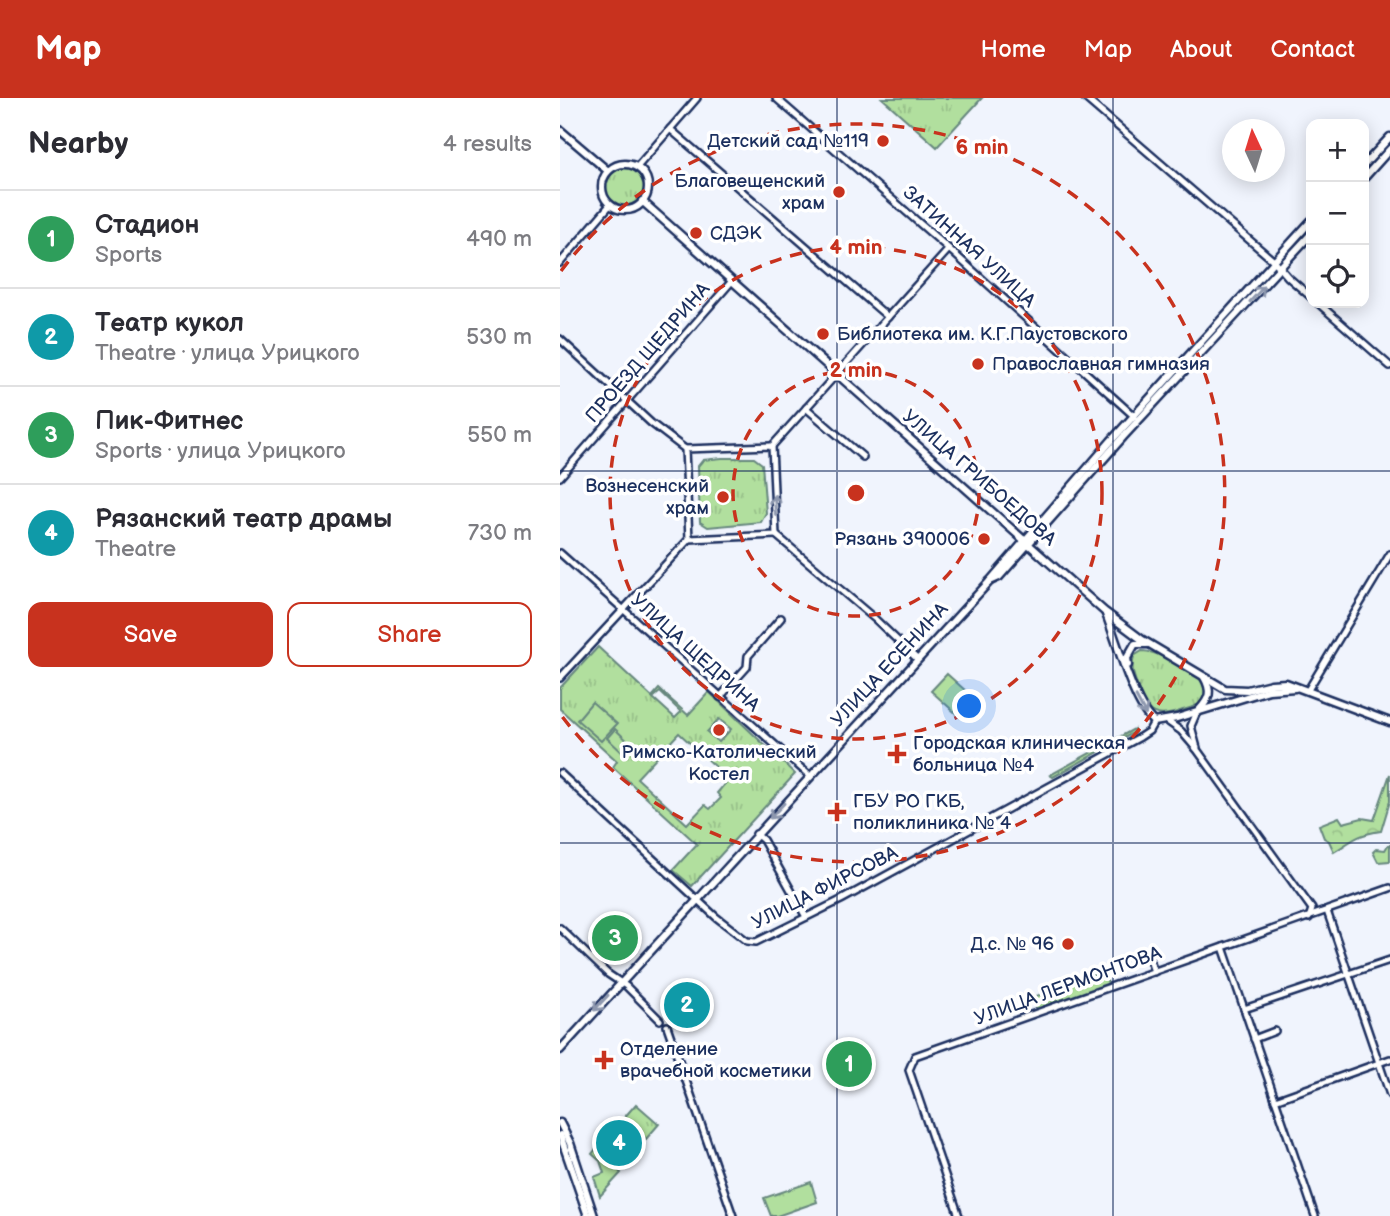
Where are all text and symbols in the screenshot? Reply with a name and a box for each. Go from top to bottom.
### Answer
text: Map [35,29,101,69]
text: Home [981,35,1046,64]
text: Map [1084,35,1132,64]
text: About [1170,35,1232,64]
text: Contact [1270,35,1355,64]
north arrow [1222,119,1285,182]
map controls [1306,119,1369,308]
button: + [1306,119,1369,182]
text: Nearby [28,126,128,162]
text: 4 results [443,130,532,158]
place label: Детский сад №119 [707,130,869,153]
marker: Детский сад №119 [875,133,891,149]
text: 6 min [955,135,1009,160]
place label: Благовещенский храм [675,170,825,215]
street label: ЗАТИННАЯ УЛИЦА [898,181,1040,313]
button: − [1306,182,1369,245]
marker: Благовещенский храм [831,184,847,200]
text: Стадион [95,210,199,241]
place label: СДЭК [710,222,762,245]
text: 1 [46,225,56,253]
text: 490 m [466,225,532,253]
marker: СДЭК [688,225,704,241]
text: 4 min [830,235,882,260]
text: Sports [95,241,162,269]
button: locate [1306,245,1369,308]
street label: ПРОЕЗД ЩЕДРИНА [581,278,715,428]
one-way arrow [1249,285,1265,303]
text: Театр кукол [95,308,244,339]
text: 2 [44,323,58,351]
text: 530 m [466,323,532,351]
place label: Библиотека им. К.Г.Паустовского [837,323,1128,346]
marker: Библиотека им. К.Г.Паустовского [815,326,831,342]
text: Theatre · улица Урицкого [95,339,360,367]
place label: Православная гимназия [992,353,1210,376]
marker: Православная гимназия [970,356,986,372]
text: 2 min [829,358,883,383]
street label: УЛИЦА ГРИБОЕДОВА [898,405,1061,551]
text: Пик-Фитнес [95,406,244,437]
text: 3 [44,421,58,449]
text: 550 m [467,421,532,449]
text: Sports · улица Урицкого [95,437,346,465]
place label: Вознесенский храм [585,475,709,520]
centre of rings [844,481,868,505]
marker: Вознесенский храм [715,489,731,505]
one-way arrow [768,494,781,517]
text: Рязанский театр драмы [95,504,392,535]
text: 4 [44,519,58,547]
text: 730 m [468,519,532,547]
place label: Рязань 390006 [834,528,970,551]
marker: Рязань 390006 [976,531,992,547]
text: Theatre [95,535,176,563]
street label: УЛИЦА ЩЕДРИНА [626,589,765,717]
street label: УЛИЦА ЕСЕНИНА [827,598,954,732]
button: Save [28,602,273,667]
button: Share [287,602,532,667]
your location [952,689,986,723]
one-way arrow [1135,695,1149,716]
marker: Римско-Католический Костел [711,722,727,738]
place label: Городская клиническая больница №4 [913,732,1125,777]
place label: Римско-Католический Костел [621,741,817,786]
marker: Городская клиническая больница №4 [887,744,907,764]
place label: ГБУ РО ГКБ, поликлиника № 4 [853,790,1012,835]
one-way arrow [769,802,786,819]
marker: ГБУ РО ГКБ, поликлиника № 4 [827,802,847,822]
street label: УЛИЦА ФИРСОВА [748,841,902,935]
pin: 3 [592,912,638,964]
place label: Д.с. № 96 [971,933,1054,956]
marker: Д.с. № 96 [1060,936,1076,952]
street label: УЛИЦА ЛЕРМОНТОВА [971,941,1165,1031]
pin: 2 [664,979,710,1031]
one-way arrow [593,994,609,1012]
place label: Отделение врачебной косметики [620,1038,812,1083]
pin: 1 [826,1038,872,1090]
marker: Отделение врачебной косметики [594,1050,614,1070]
pin: 4 [596,1117,642,1169]

